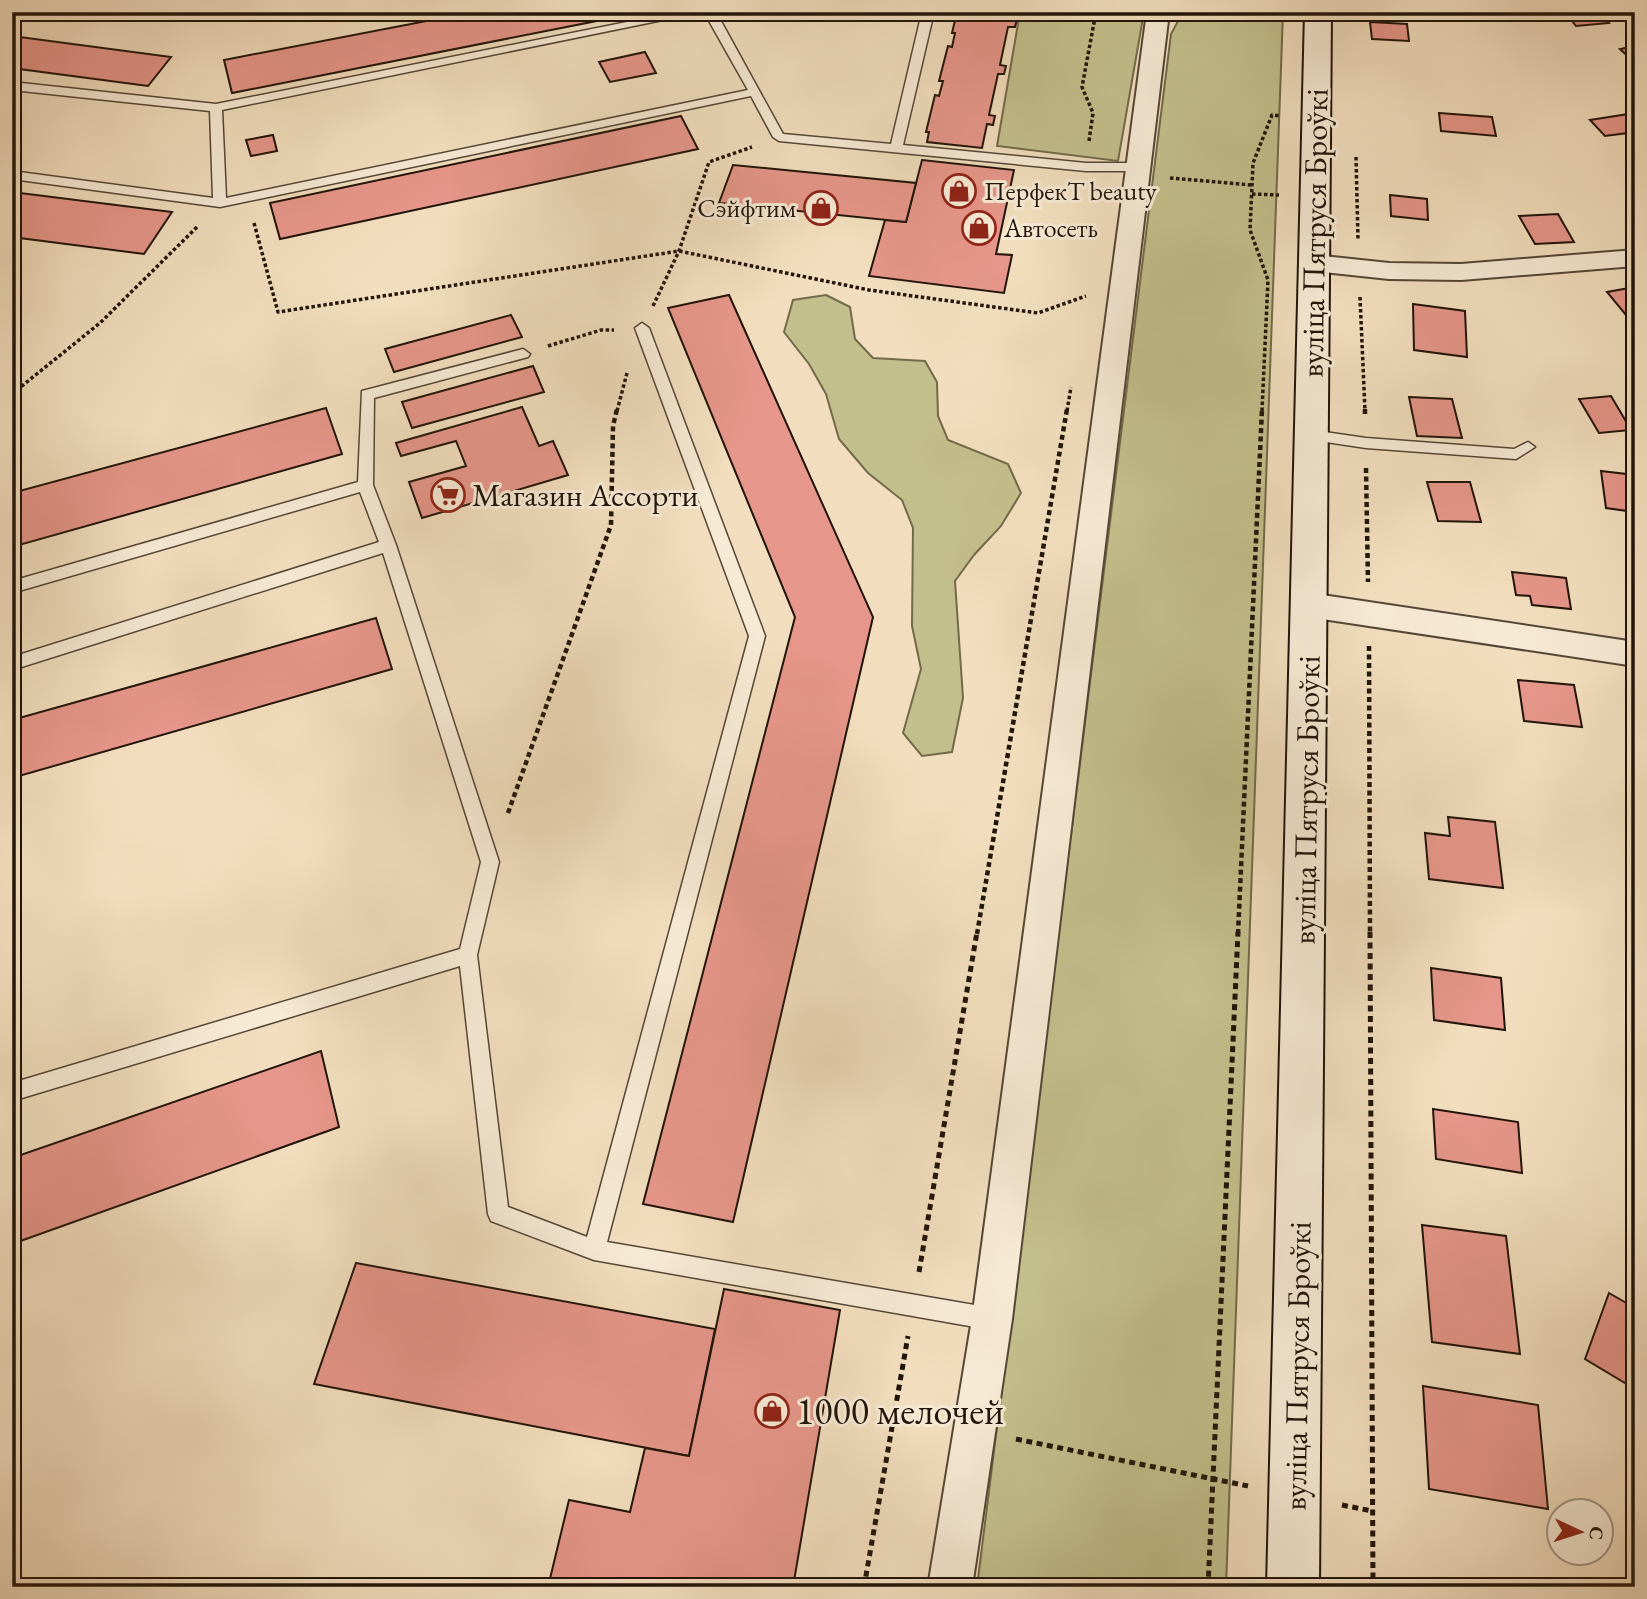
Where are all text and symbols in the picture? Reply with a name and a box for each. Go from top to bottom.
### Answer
street label: вуліца Пятруся Броўкі [1290,88,1338,378]
shop icon: ПерфекТ beauty [940,172,978,210]
place label: ПерфекТ beauty [984,174,1157,208]
shop icon: Сэйфтим [802,189,840,227]
place label: Сэйфтим [697,191,796,225]
shop icon: Автосеть [960,209,998,247]
place label: Автосеть [1003,211,1098,245]
place label: Магазин Ассорти [472,474,698,516]
supermarket icon: Магазин Ассорти [429,476,467,514]
street label: вуліца Пятруся Броўкі [1282,655,1330,945]
street label: вуліца Пятруся Броўкі [1273,1221,1321,1511]
place label: 1000 мелочей [796,1386,1004,1435]
shop icon: 1000 мелочей [753,1392,791,1430]
north arrow [1546,1498,1616,1568]
text: С [1584,1526,1609,1541]

